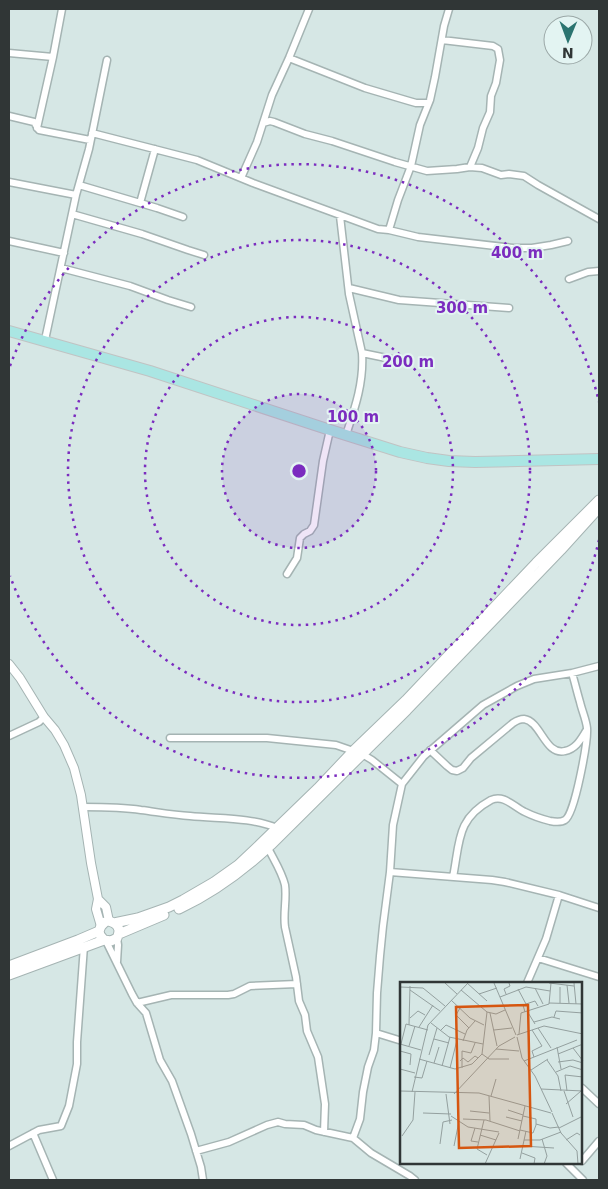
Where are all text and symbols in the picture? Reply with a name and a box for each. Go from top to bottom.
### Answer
north arrow [543,15,593,65]
text: N [562,45,574,61]
text: 400 m [491,244,543,262]
text: 300 m [436,299,488,317]
text: 200 m [382,353,434,371]
text: 100 m [327,408,379,426]
centre of rings [290,462,308,480]
inset map [400,982,583,1164]

